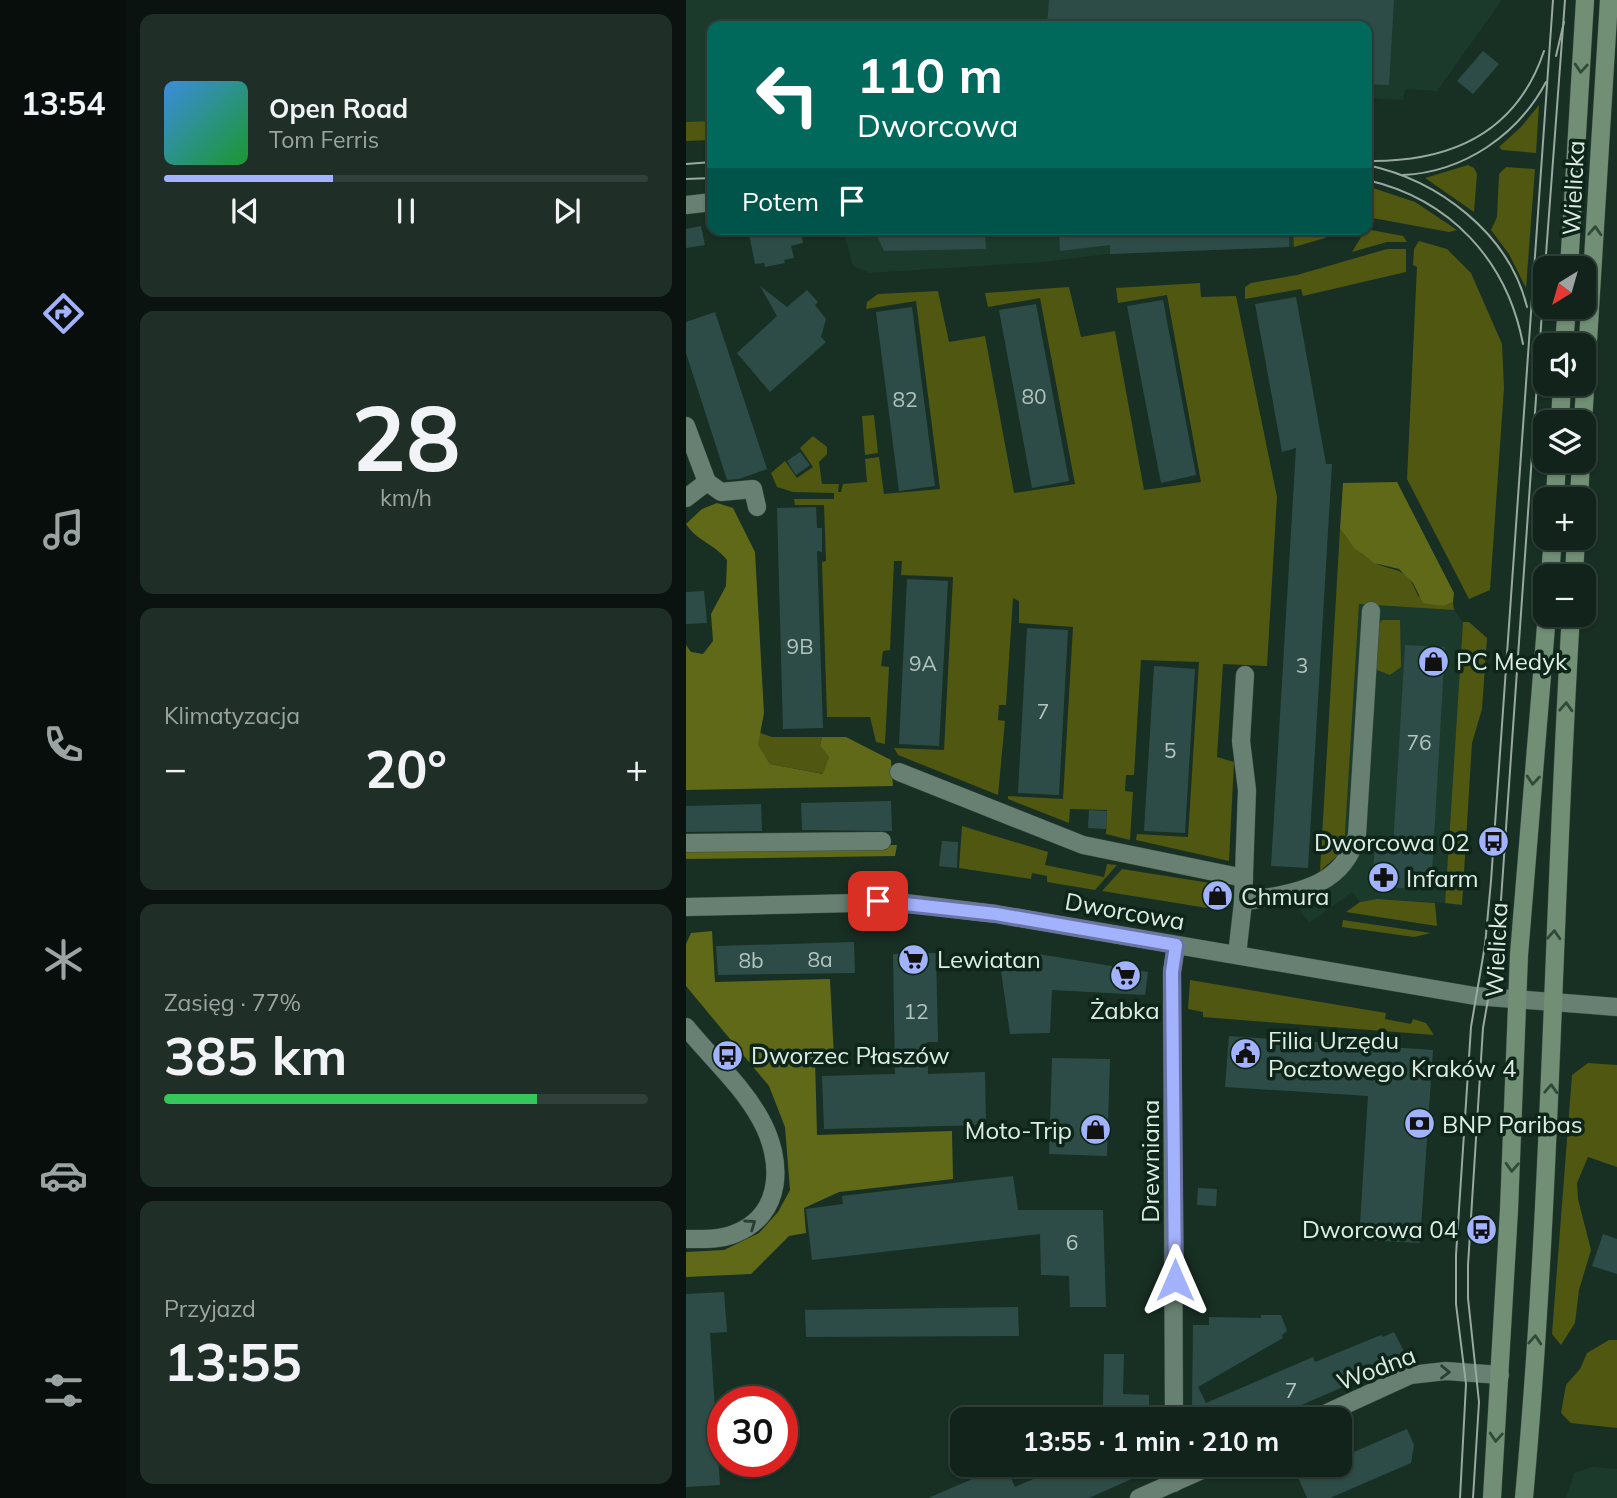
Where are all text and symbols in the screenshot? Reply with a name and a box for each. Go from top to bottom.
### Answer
text: 110 m [857,44,1003,105]
icon: left [742,49,833,140]
one-way arrow [1574,63,1589,74]
text: 13:54 [21,83,105,123]
text: Open Road [269,92,408,125]
text: Dworcowa [857,105,1018,145]
text: Tom Ferris [269,125,379,154]
street label: Wielicka [1556,140,1590,236]
icon: arrive [833,182,871,220]
text: Potem [742,185,819,218]
icon: previous [226,192,264,230]
icon: pause [387,192,425,230]
icon: next [548,192,586,230]
one-way arrow [1587,226,1602,237]
north arrow [1533,256,1596,318]
map controls [1533,256,1596,627]
icon: directions [39,289,88,338]
button: sound [1533,333,1596,396]
text: 28 [351,380,461,494]
house number: 80 [1021,383,1047,409]
house number: 82 [892,386,918,412]
button: layers [1533,410,1596,473]
text: km/h [380,483,432,512]
button: + [1533,487,1596,550]
icon: music [39,505,88,554]
button: − [1533,564,1596,627]
house number: 9B [787,633,813,659]
shop icon: PC Medyk [1416,644,1450,678]
place label: PC Medyk [1456,646,1568,676]
house number: 9A [909,650,938,676]
house number: 3 [1296,652,1308,678]
house number: 7 [1037,698,1049,724]
text: Klimatyzacja [164,701,300,730]
one-way arrow [1558,702,1573,713]
icon: phone [39,720,88,769]
house number: 76 [1406,729,1432,755]
text: 20° [365,736,447,801]
house number: 5 [1164,737,1176,763]
text: − [164,744,187,792]
text: + [625,744,648,792]
one-way arrow [1526,775,1541,786]
bus stop icon: Dworcowa 02 [1476,825,1510,859]
place label: Dworcowa 02 [1314,827,1470,857]
pharmacy icon: Infarm [1366,861,1400,895]
place label: Infarm [1406,863,1478,893]
pin [848,871,908,931]
shop icon: Chmura [1201,879,1235,913]
place label: Chmura [1241,881,1329,911]
icon: arrive [859,882,897,920]
street label: Dworcowa [1063,886,1187,936]
street label: Wielicka [1479,902,1513,998]
one-way arrow [1547,929,1562,940]
icon: climate [39,935,88,984]
supermarket icon: Lewiatan [897,942,931,976]
place label: Lewiatan [937,944,1041,974]
house number: 8a [807,946,833,972]
house number: 8b [738,947,764,973]
supermarket icon: Żabka [1108,959,1142,993]
text: Zasięg · 77% [164,988,301,1017]
place label: Żabka [1090,995,1160,1025]
house number: 12 [903,998,929,1024]
text: 385 km [164,1023,347,1088]
place label: Filia Urzędu Pocztowego Kraków 4 [1268,1025,1516,1083]
public building icon: Filia Urzędu Pocztowego Kraków 4 [1228,1037,1262,1071]
bus stop icon: Dworzec Płaszów [711,1038,745,1072]
place label: Dworzec Płaszów [751,1040,950,1070]
one-way arrow [1543,1083,1558,1094]
street label: Drewniana [1135,1100,1165,1222]
bank icon: BNP Paribas [1402,1107,1436,1141]
place label: BNP Paribas [1442,1109,1583,1139]
shop icon: Moto-Trip [1078,1113,1112,1147]
place label: Moto-Trip [965,1115,1072,1145]
icon: car [39,1151,88,1200]
one-way arrow [1504,1162,1519,1173]
bus stop icon: Dworcowa 04 [1464,1212,1498,1246]
place label: Dworcowa 04 [1302,1214,1458,1244]
one-way arrow [743,1220,756,1232]
house number: 6 [1066,1229,1078,1255]
position arrow [1138,1243,1212,1317]
text: Przyjazd [164,1294,256,1323]
text: 13:55 [164,1329,302,1394]
one-way arrow [1527,1335,1542,1346]
street label: Wodna [1332,1339,1420,1397]
one-way arrow [1441,1364,1451,1380]
icon: filters [39,1366,88,1415]
house number: 7 [1285,1377,1297,1403]
speed limit sign: 30 [707,1386,798,1477]
text: 13:55 · 1 min · 210 m [1023,1425,1279,1458]
one-way arrow [1489,1431,1504,1442]

